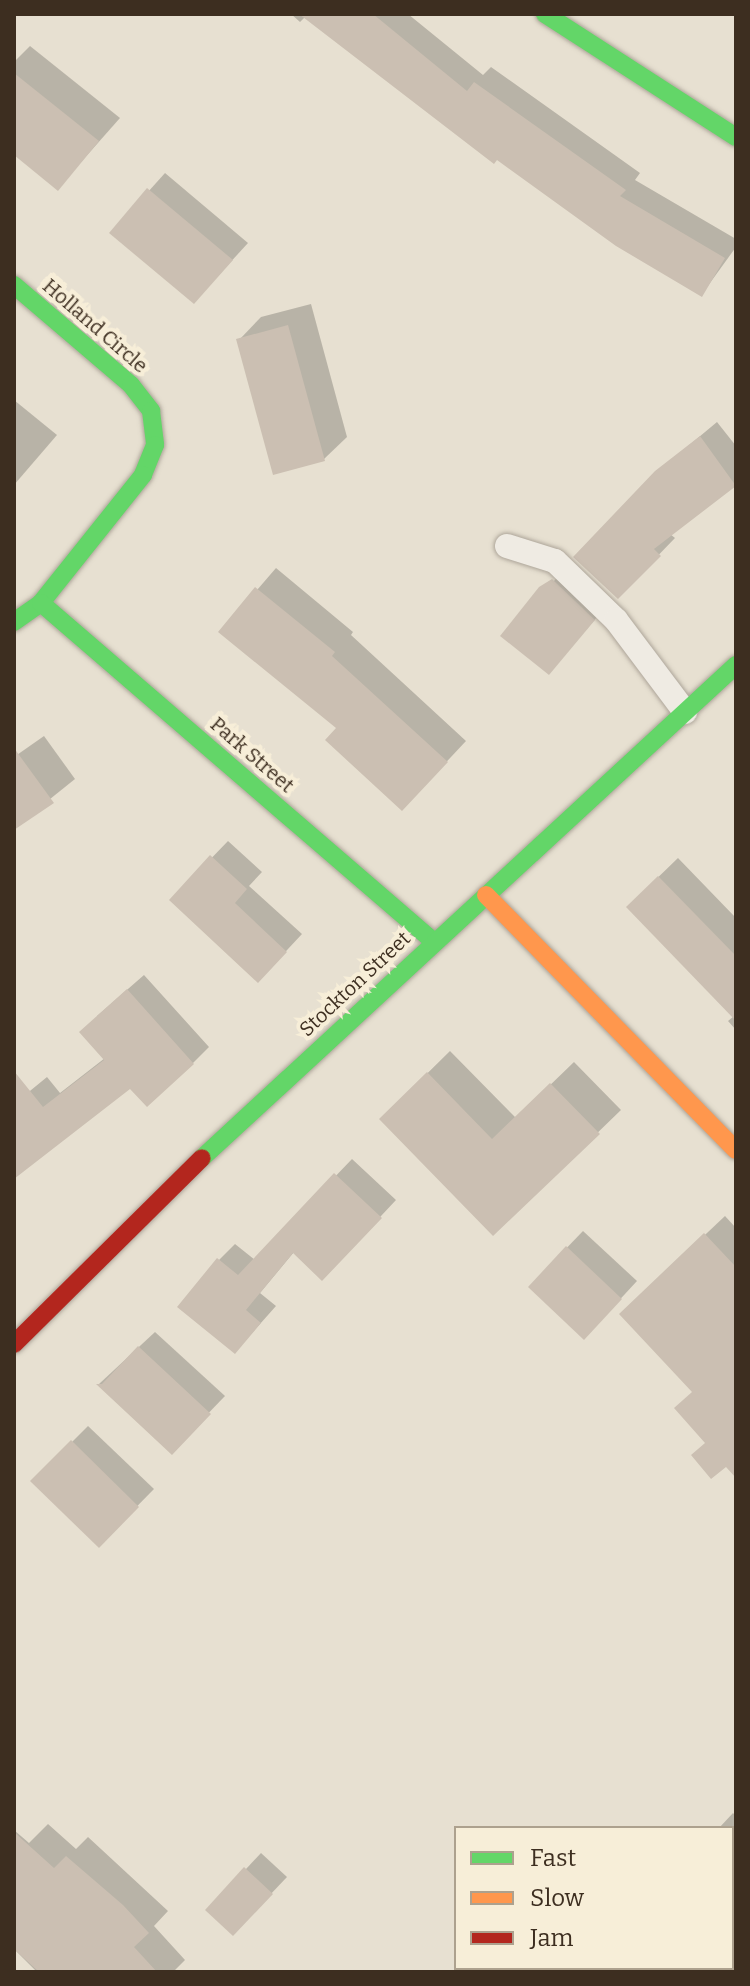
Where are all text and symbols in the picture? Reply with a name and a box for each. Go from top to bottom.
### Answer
street label: Holland Circle [38,274,152,378]
street label: Park Street [205,712,299,798]
street label: Stockton Street [295,927,415,1041]
legend [454,1826,734,1970]
text: Fast [530,1844,576,1872]
text: Slow [530,1884,584,1912]
text: Jam [530,1924,573,1952]

